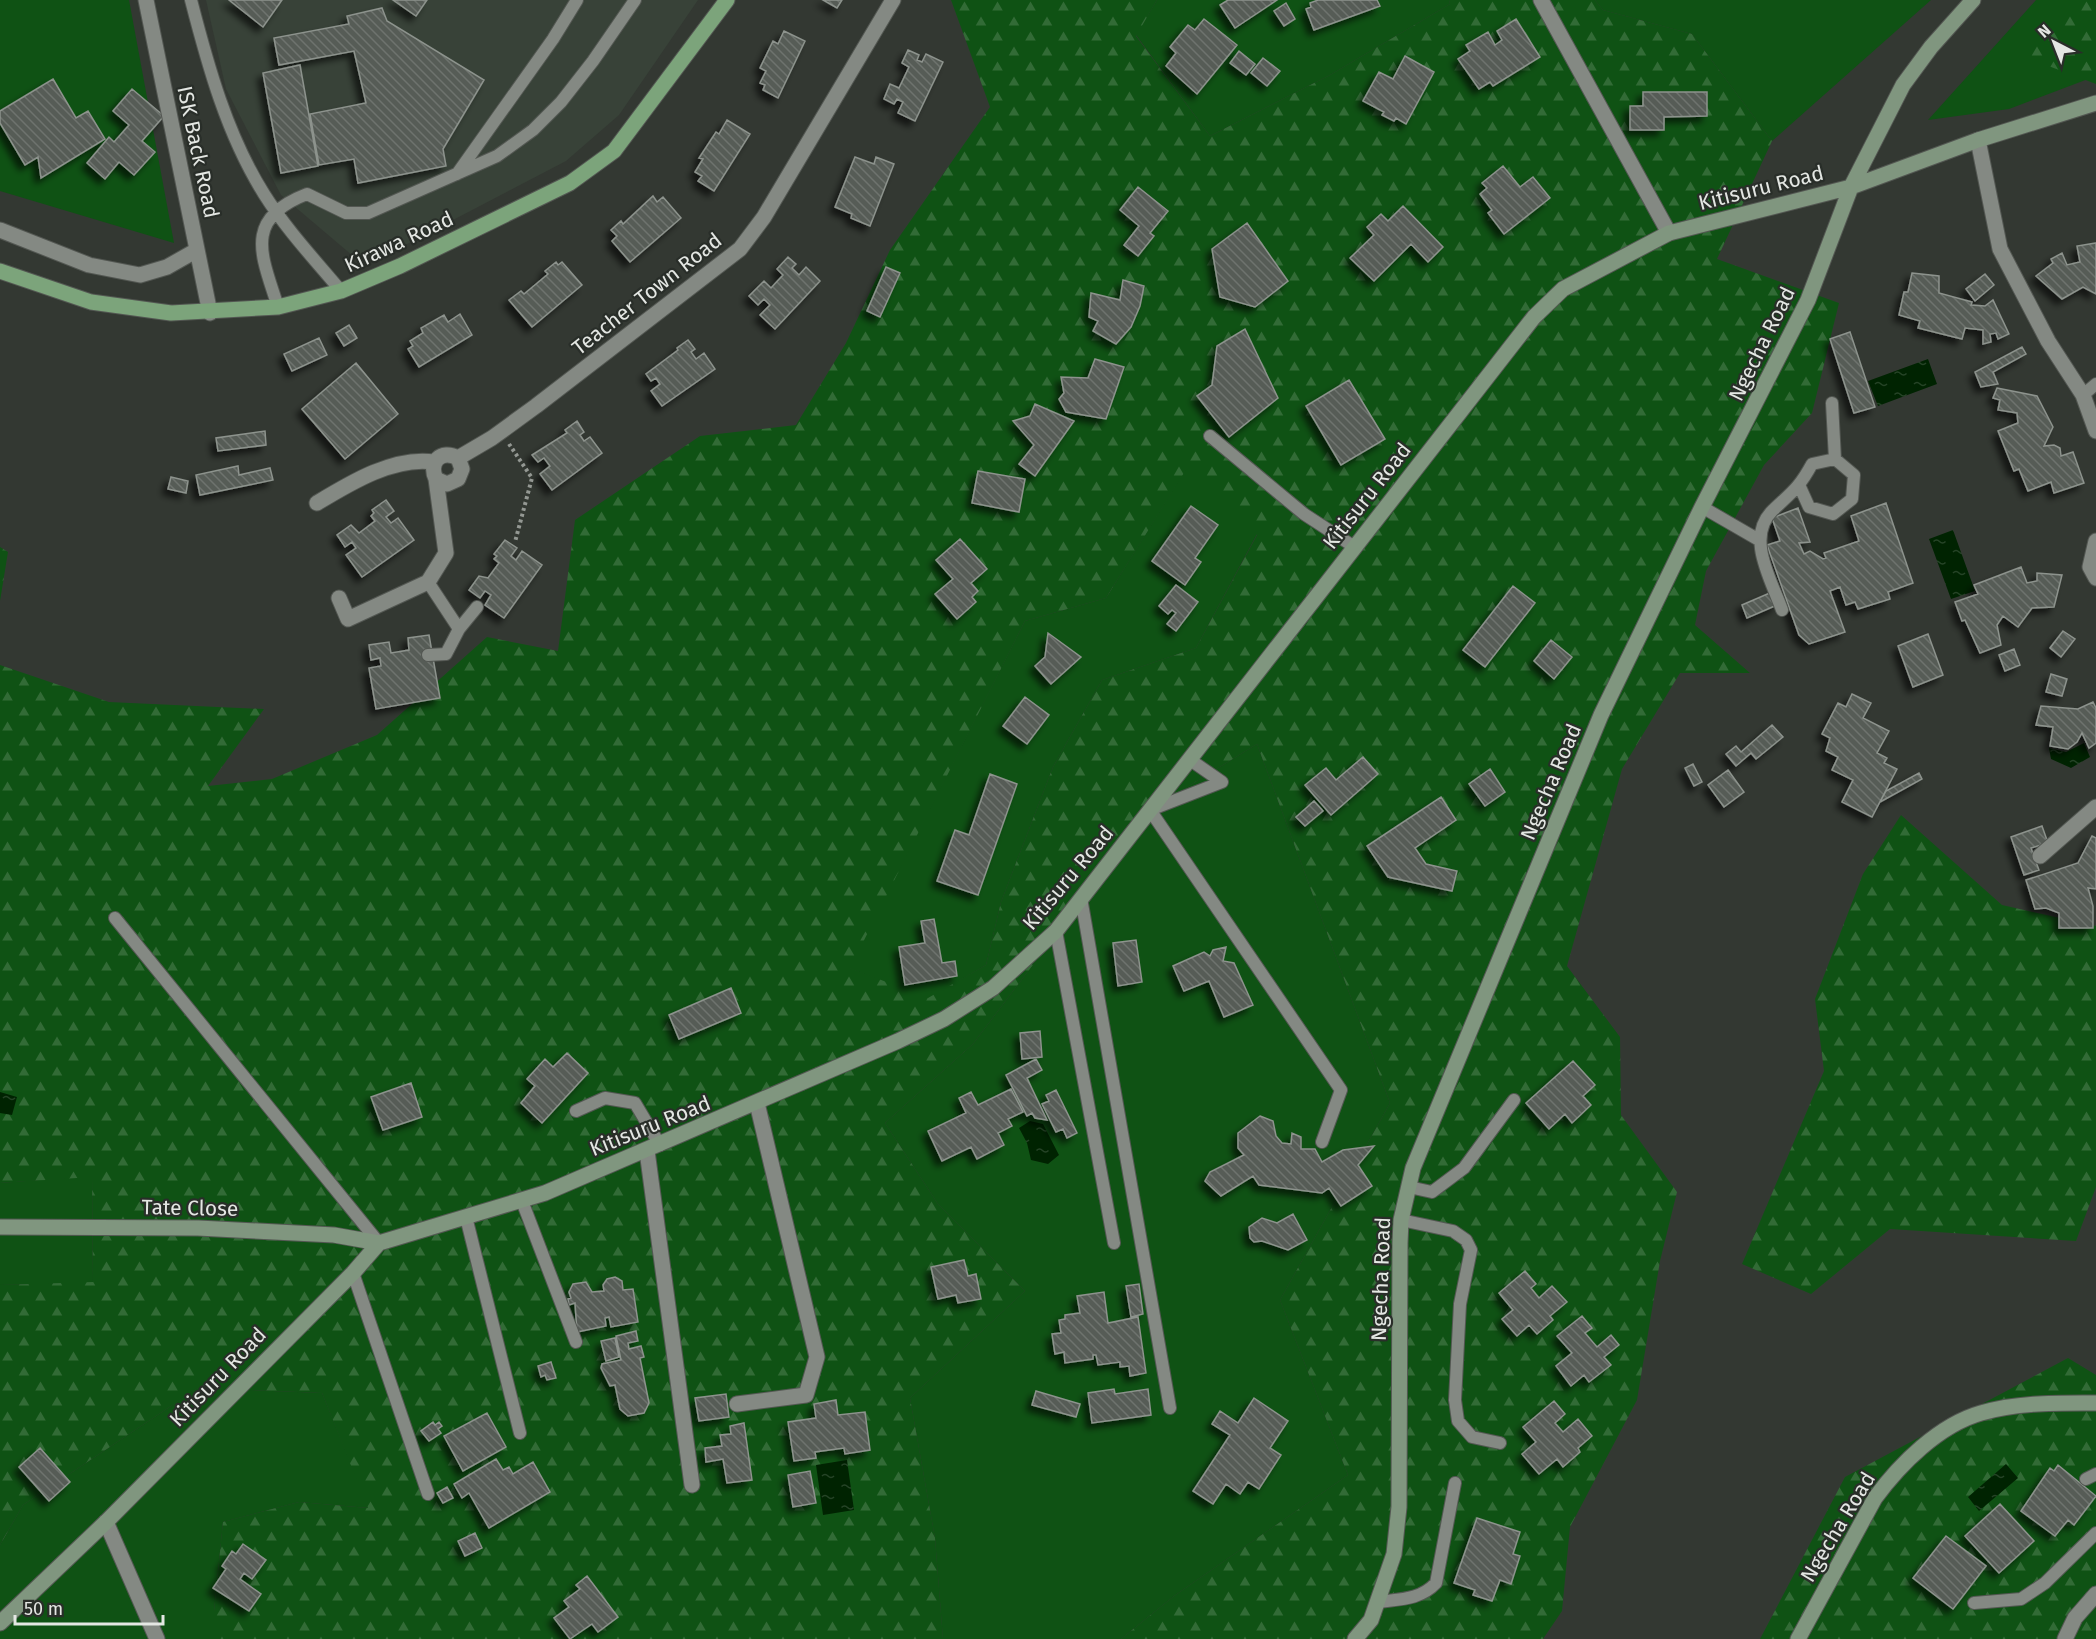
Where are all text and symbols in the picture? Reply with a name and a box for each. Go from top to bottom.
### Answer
north arrow [2024,12,2084,72]
text: N [2034,21,2055,42]
street label: ISK Back Road [171,83,225,221]
street label: Kitisuru Road [1696,160,1826,216]
street label: Kirawa Road [340,205,458,279]
street label: Teacher Town Road [567,227,727,361]
street label: Ngecha Road [1723,283,1801,405]
street label: Kitisuru Road [1317,438,1417,554]
street label: Ngecha Road [1515,720,1587,844]
street label: Kitisuru Road [1017,821,1119,935]
street label: Kitisuru Road [586,1090,714,1162]
street label: Tate Close [141,1194,239,1222]
street label: Ngecha Road [1366,1217,1396,1341]
street label: Kitisuru Road [164,1322,272,1432]
street label: Ngecha Road [1795,1467,1881,1587]
scale bar [15,1588,164,1626]
text: 50 m [24,1598,63,1620]

